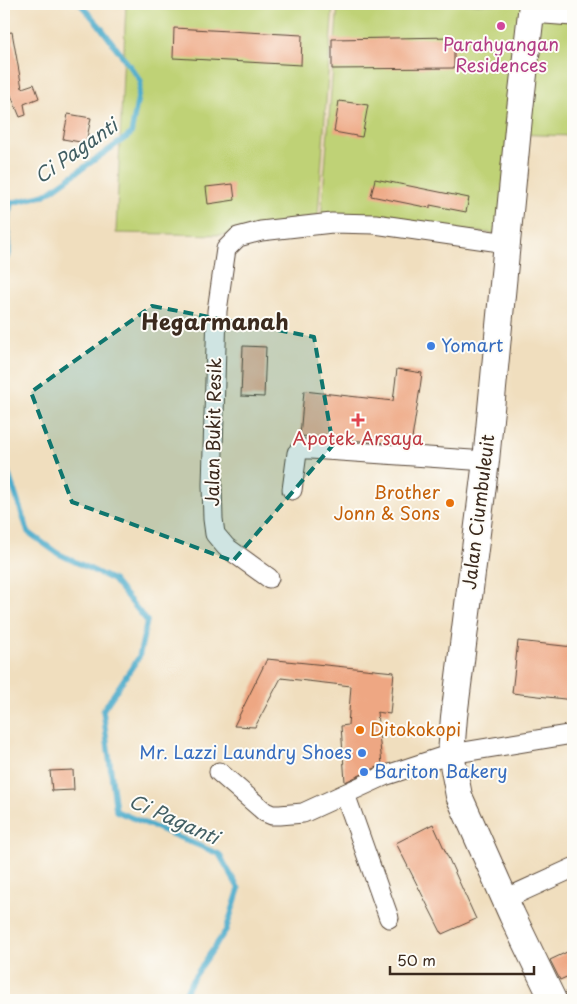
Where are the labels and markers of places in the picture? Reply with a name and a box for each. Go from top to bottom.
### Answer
marker: Parahyangan Residences [495,20,507,32]
place label: Parahyangan Residences [443,30,559,78]
place label: Yomart [441,331,503,358]
marker: Yomart [425,340,437,352]
marker: Apotek Arsaya [352,414,364,426]
place label: Apotek Arsaya [293,424,424,451]
place label: Brother Jonn & Sons [333,478,441,526]
marker: Brother Jonn & Sons [444,497,456,509]
place label: Ditokokopi [370,715,461,742]
marker: Ditokokopi [354,724,366,736]
place label: Mr. Lazzi Laundry Shoes [139,738,352,765]
marker: Mr. Lazzi Laundry Shoes [356,747,368,759]
place label: Bariton Bakery [374,757,508,784]
marker: Bariton Bakery [358,766,370,778]

